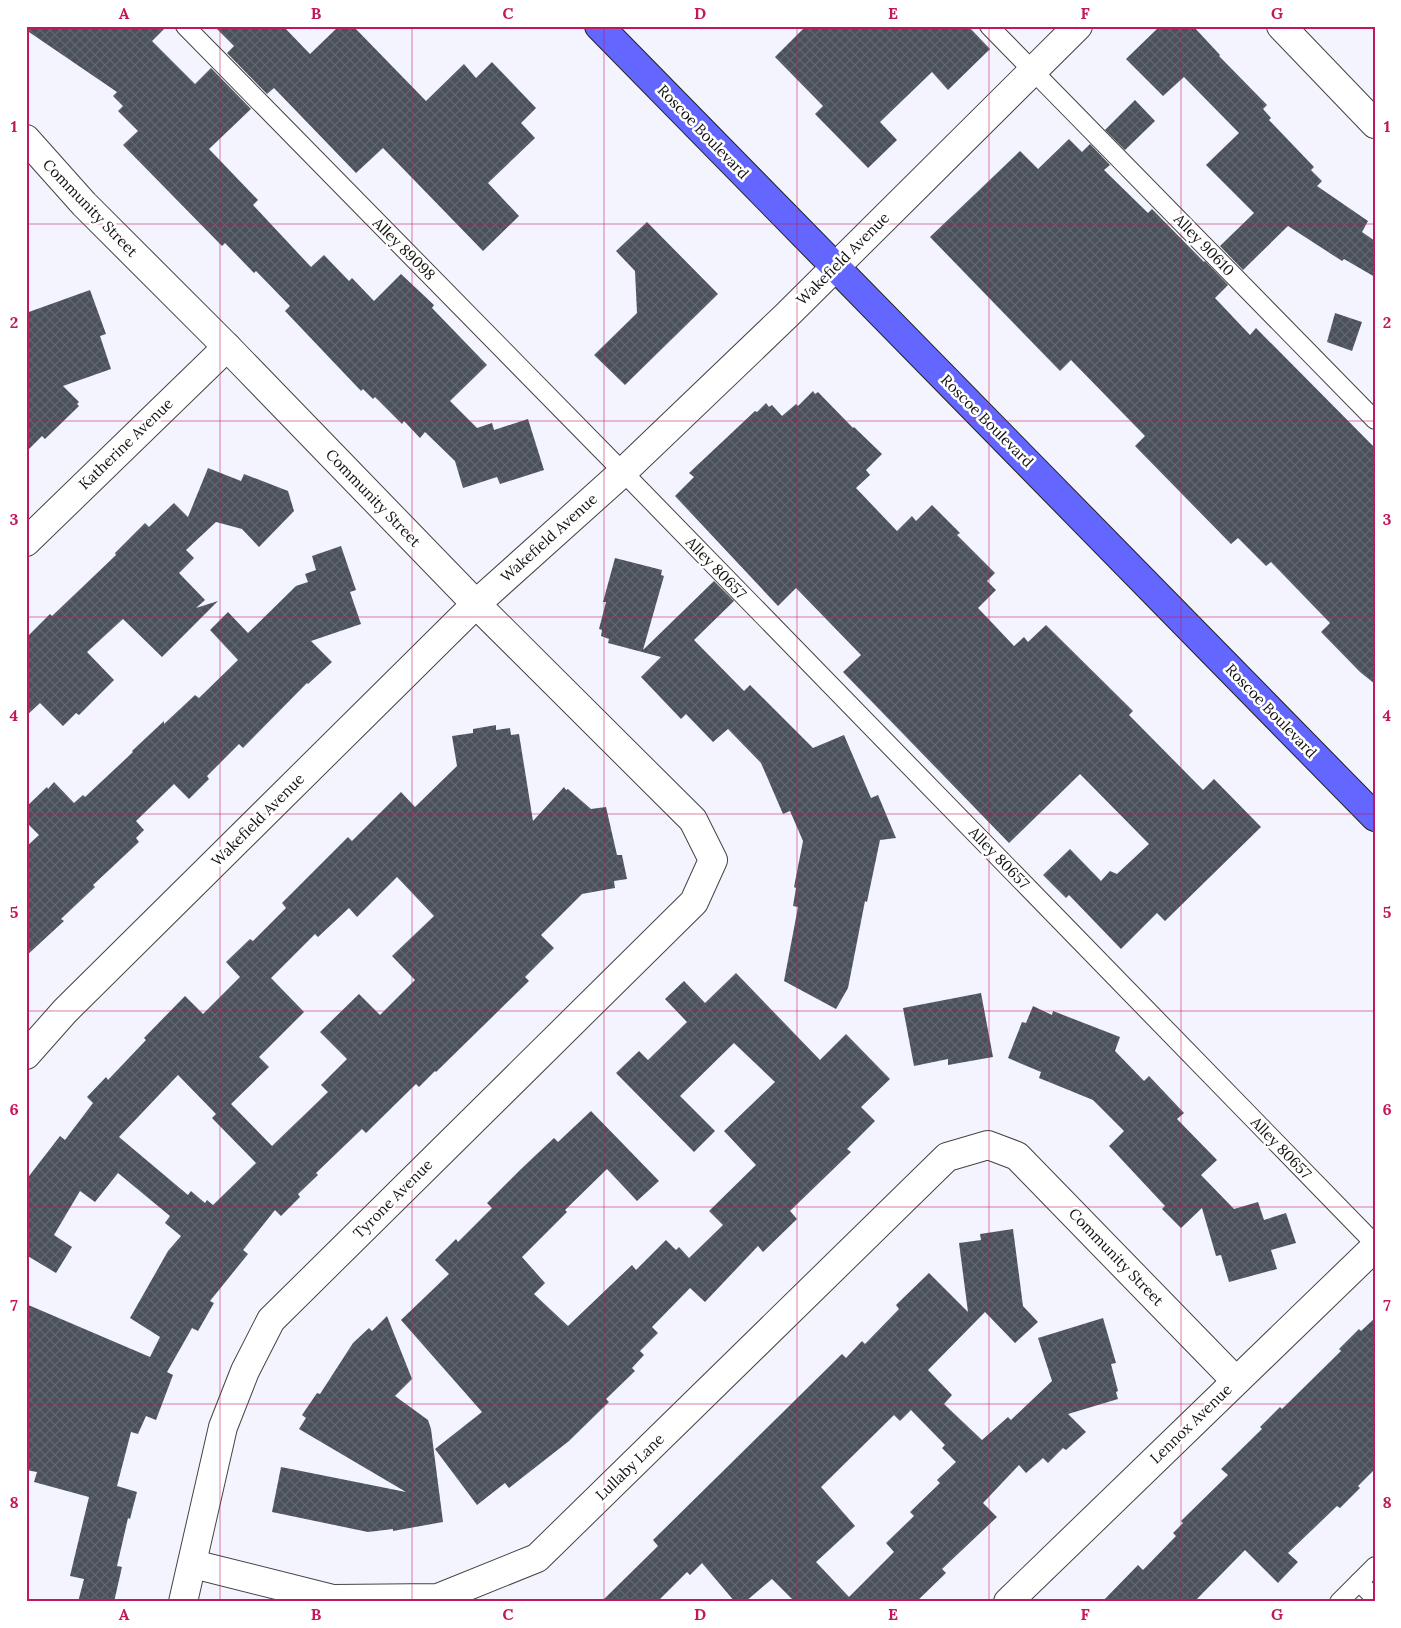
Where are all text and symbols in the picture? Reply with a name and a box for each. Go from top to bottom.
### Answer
text: A [119,3,130,23]
text: B [311,3,322,23]
text: C [502,3,514,23]
text: D [694,3,706,23]
text: E [888,3,898,23]
text: F [1080,3,1090,23]
text: G [1271,3,1283,23]
street label: Roscoe Boulevard [654,81,753,183]
text: 1 [11,116,17,136]
text: 1 [1384,116,1390,136]
street label: Community Street [39,155,142,261]
street label: Wakefield Avenue [792,208,893,309]
street label: Alley 90610 [1169,209,1239,280]
street label: Alley 89098 [368,213,440,284]
text: 2 [10,312,18,332]
text: 2 [1383,312,1391,332]
street label: Roscoe Boulevard [937,370,1038,471]
street label: Katherine Avenue [75,394,177,493]
street label: Community Street [322,445,425,551]
street label: Wakefield Avenue [496,489,601,586]
text: 3 [10,509,19,529]
text: 3 [1383,509,1392,529]
street label: Alley 80657 [681,532,751,603]
street label: Roscoe Boulevard [1222,660,1321,762]
text: 4 [10,705,19,725]
text: 4 [1383,705,1392,725]
street label: Wakefield Avenue [207,769,308,870]
street label: Alley 80657 [964,822,1034,893]
text: 5 [10,902,19,922]
text: 5 [1383,902,1392,922]
text: 6 [9,1099,19,1119]
text: 6 [1382,1099,1392,1119]
street label: Alley 80657 [1246,1112,1316,1183]
street label: Tyrone Avenue [349,1155,436,1242]
street label: Community Street [1065,1204,1168,1310]
text: 7 [10,1295,18,1315]
text: 7 [1383,1295,1391,1315]
street label: Lennox Avenue [1146,1380,1236,1467]
street label: Lullaby Lane [591,1429,668,1504]
text: 8 [9,1492,19,1512]
text: 8 [1382,1492,1392,1512]
text: A [119,1604,130,1624]
text: B [311,1604,322,1624]
text: C [502,1604,514,1624]
text: D [694,1604,706,1624]
text: E [888,1604,898,1624]
text: F [1080,1604,1090,1624]
text: G [1271,1604,1283,1624]

